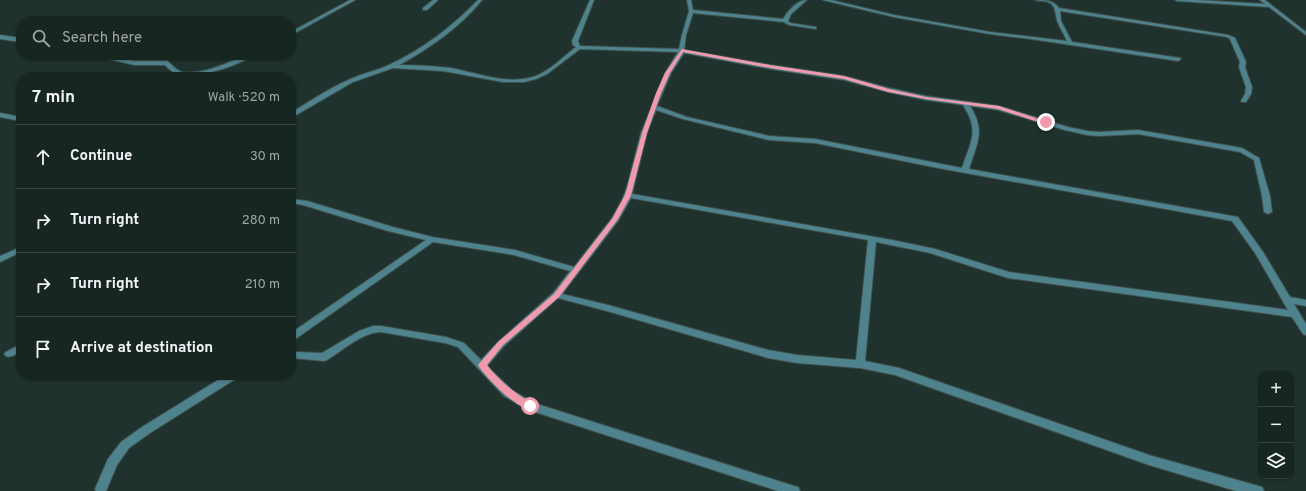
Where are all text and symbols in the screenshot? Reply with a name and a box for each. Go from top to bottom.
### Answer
search box [16,16,296,60]
icon: search [30,27,52,49]
text: Search here [62,29,142,48]
text: 7 min [32,87,75,109]
text: Walk · 520 m [208,90,280,106]
route end [1037,113,1055,131]
icon: ahead [32,146,54,168]
text: Continue [70,147,132,166]
text: 30 m [250,149,280,165]
icon: right [32,210,54,232]
text: Turn right [70,211,139,230]
text: 280 m [242,213,280,229]
icon: right [32,274,54,296]
text: Turn right [70,275,139,294]
text: 210 m [245,277,280,293]
icon: arrive [32,338,54,360]
text: Arrive at destination [70,339,213,358]
map controls [1258,371,1294,479]
button: + [1258,371,1294,407]
route start [521,397,539,415]
button: − [1258,407,1294,443]
button: layers [1258,443,1294,479]

